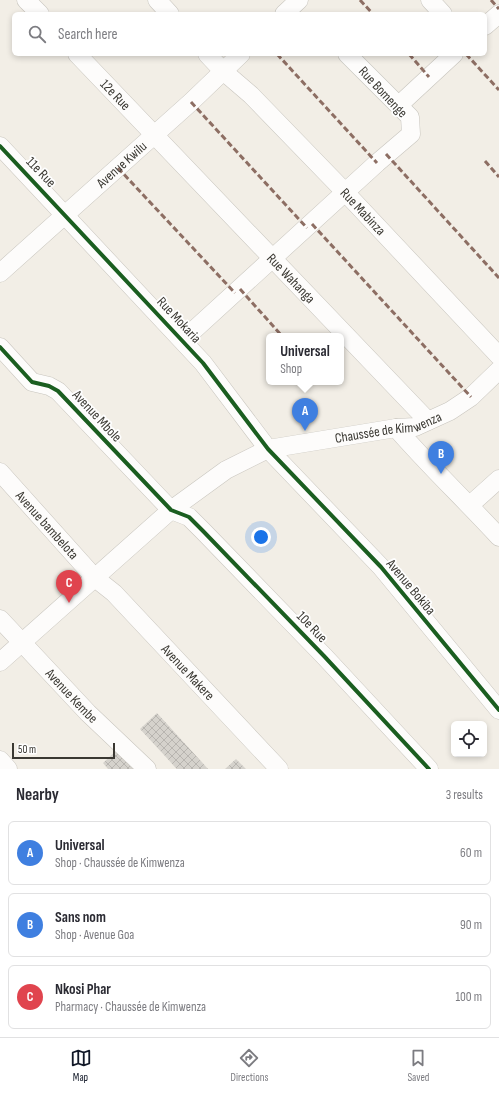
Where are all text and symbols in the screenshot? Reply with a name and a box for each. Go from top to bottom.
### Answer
search box [12,12,487,56]
icon: search [26,23,48,45]
text: Search here [58,25,118,44]
street label: Rue Bomenge [355,63,411,121]
street label: 12e Rue [97,75,135,114]
street label: Avenue Kwilu [92,137,150,192]
street label: 11e Rue [23,153,59,191]
street label: Rue Mabinza [337,184,390,239]
street label: Rue Wahanga [264,250,319,307]
street label: Rue Mokaria [153,293,205,347]
popup [266,333,344,385]
text: Universal [280,342,330,361]
text: Shop [280,361,302,377]
street label: Avenue Mbole [68,386,125,445]
pin: A [292,398,318,431]
street label: Chaussée de Kimwenza [333,408,444,446]
pin: B [428,441,454,474]
street label: Avenue bambelota [12,486,82,563]
your location [251,527,271,547]
street label: Avenue Bokiba [382,555,439,618]
pin: C [56,570,82,603]
street label: 10e Rue [293,608,331,646]
street label: Avenue Makere [157,640,218,704]
street label: Avenue Kembe [41,664,102,726]
map controls [451,721,487,757]
button: locate [451,721,487,757]
scale bar [12,741,115,760]
text: 50 m [18,743,36,756]
text: Nearby [16,785,59,805]
text: 3 results [446,787,483,803]
text: Universal [55,836,105,855]
text: A [27,845,33,861]
text: 60 m [460,845,482,861]
text: Shop · Chaussée de Kimwenza [55,855,185,871]
text: Sans nom [55,908,106,927]
text: B [27,917,33,933]
text: 90 m [460,917,482,933]
text: Shop · Avenue Goa [55,927,134,943]
text: Nkosi Phar [55,980,111,999]
text: C [27,989,33,1005]
text: 100 m [455,989,482,1005]
text: Pharmacy · Chaussée de Kimwenza [55,999,206,1015]
tab: Map [70,1047,92,1084]
tab: Directions [231,1047,268,1084]
tab: Saved [407,1047,429,1084]

